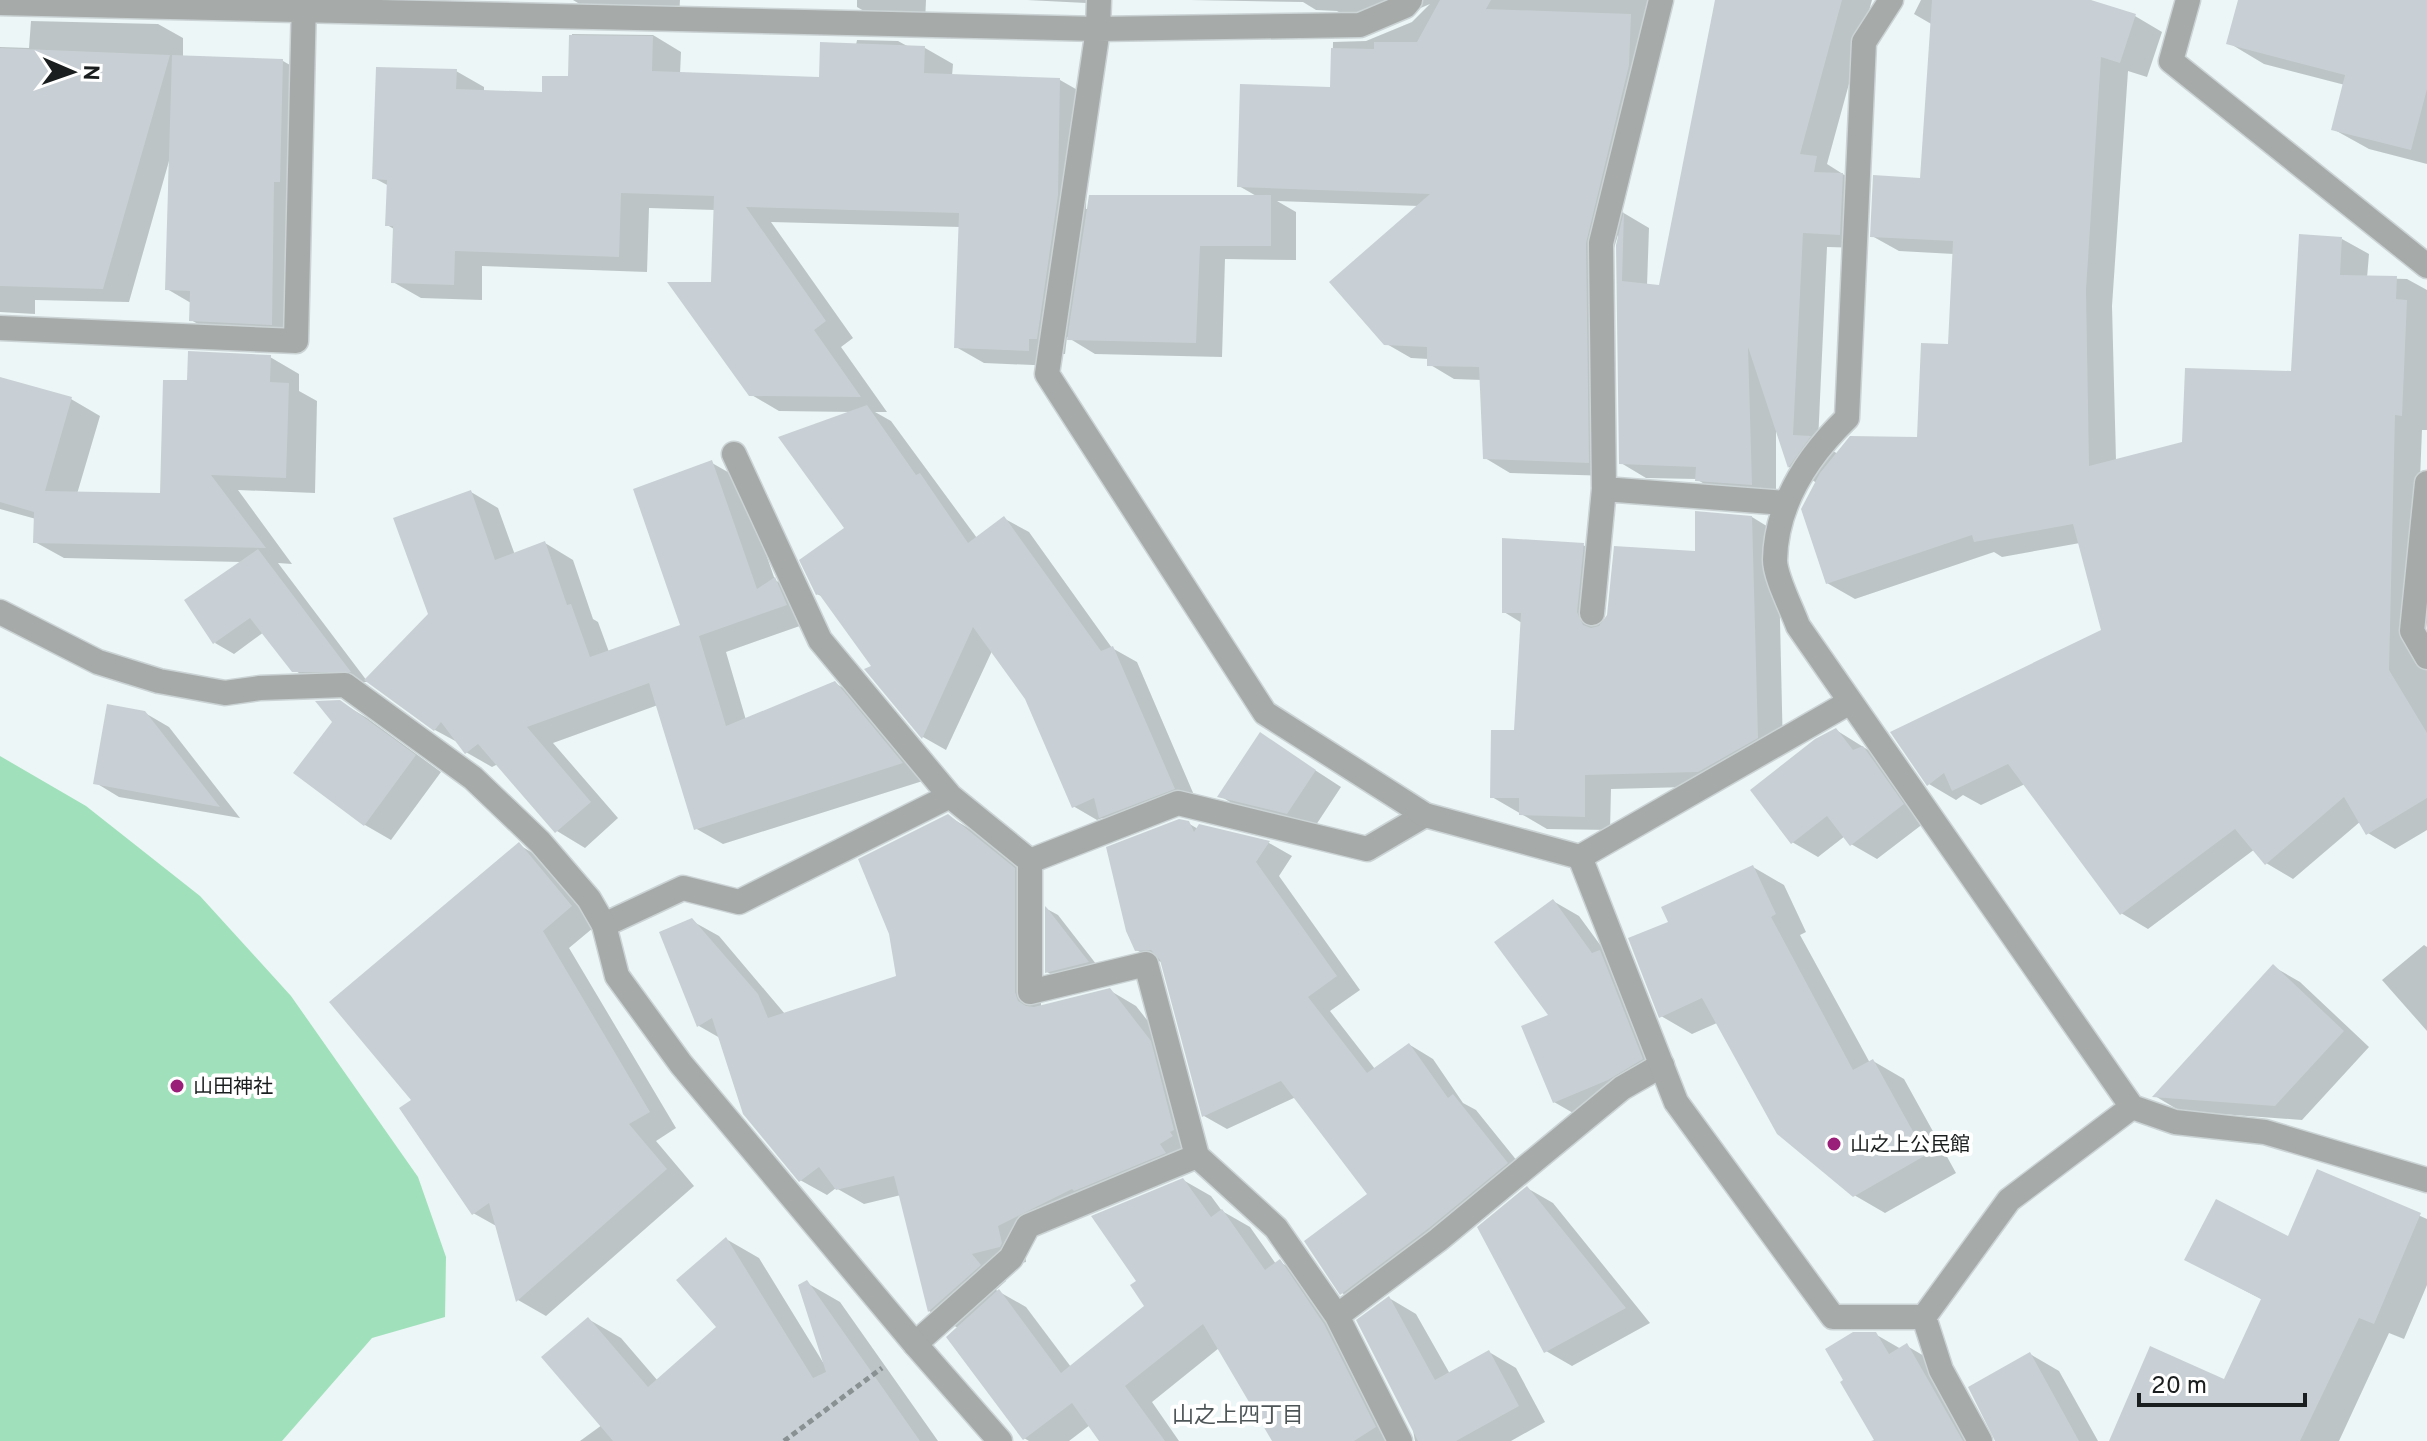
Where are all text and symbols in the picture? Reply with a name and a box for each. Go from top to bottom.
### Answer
north arrow [32,32,112,112]
text: N [76,64,103,81]
place label: 山田神社 [193,1075,273,1101]
marker: 山田神社 [168,1077,186,1095]
place label: 山之上公民館 [1850,1133,1970,1159]
marker: 山之上公民館 [1825,1135,1843,1153]
scale bar [2139,1357,2305,1407]
text: 20 m [2151,1372,2207,1402]
district label: 山之上四丁目 [1172,1403,1304,1430]

